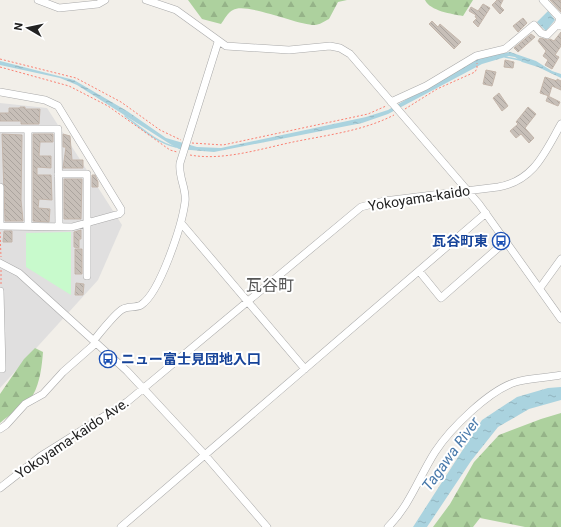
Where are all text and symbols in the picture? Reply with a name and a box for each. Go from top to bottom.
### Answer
north arrow [8,8,48,48]
text: N [12,21,26,31]
street label: Yokoyama-kaido [367,182,471,214]
bus stop icon: 瓦谷町東 [491,231,511,251]
place label: 瓦谷町東 [432,233,488,249]
district label: 瓦谷町 [246,276,294,295]
bus stop icon: ニュー富士見団地入口 [98,349,118,369]
place label: ニュー富士見団地入口 [121,351,261,367]
street label: Yokoyama-kaido Ave. [12,394,132,482]
water label: Tagawa River [418,413,484,494]

